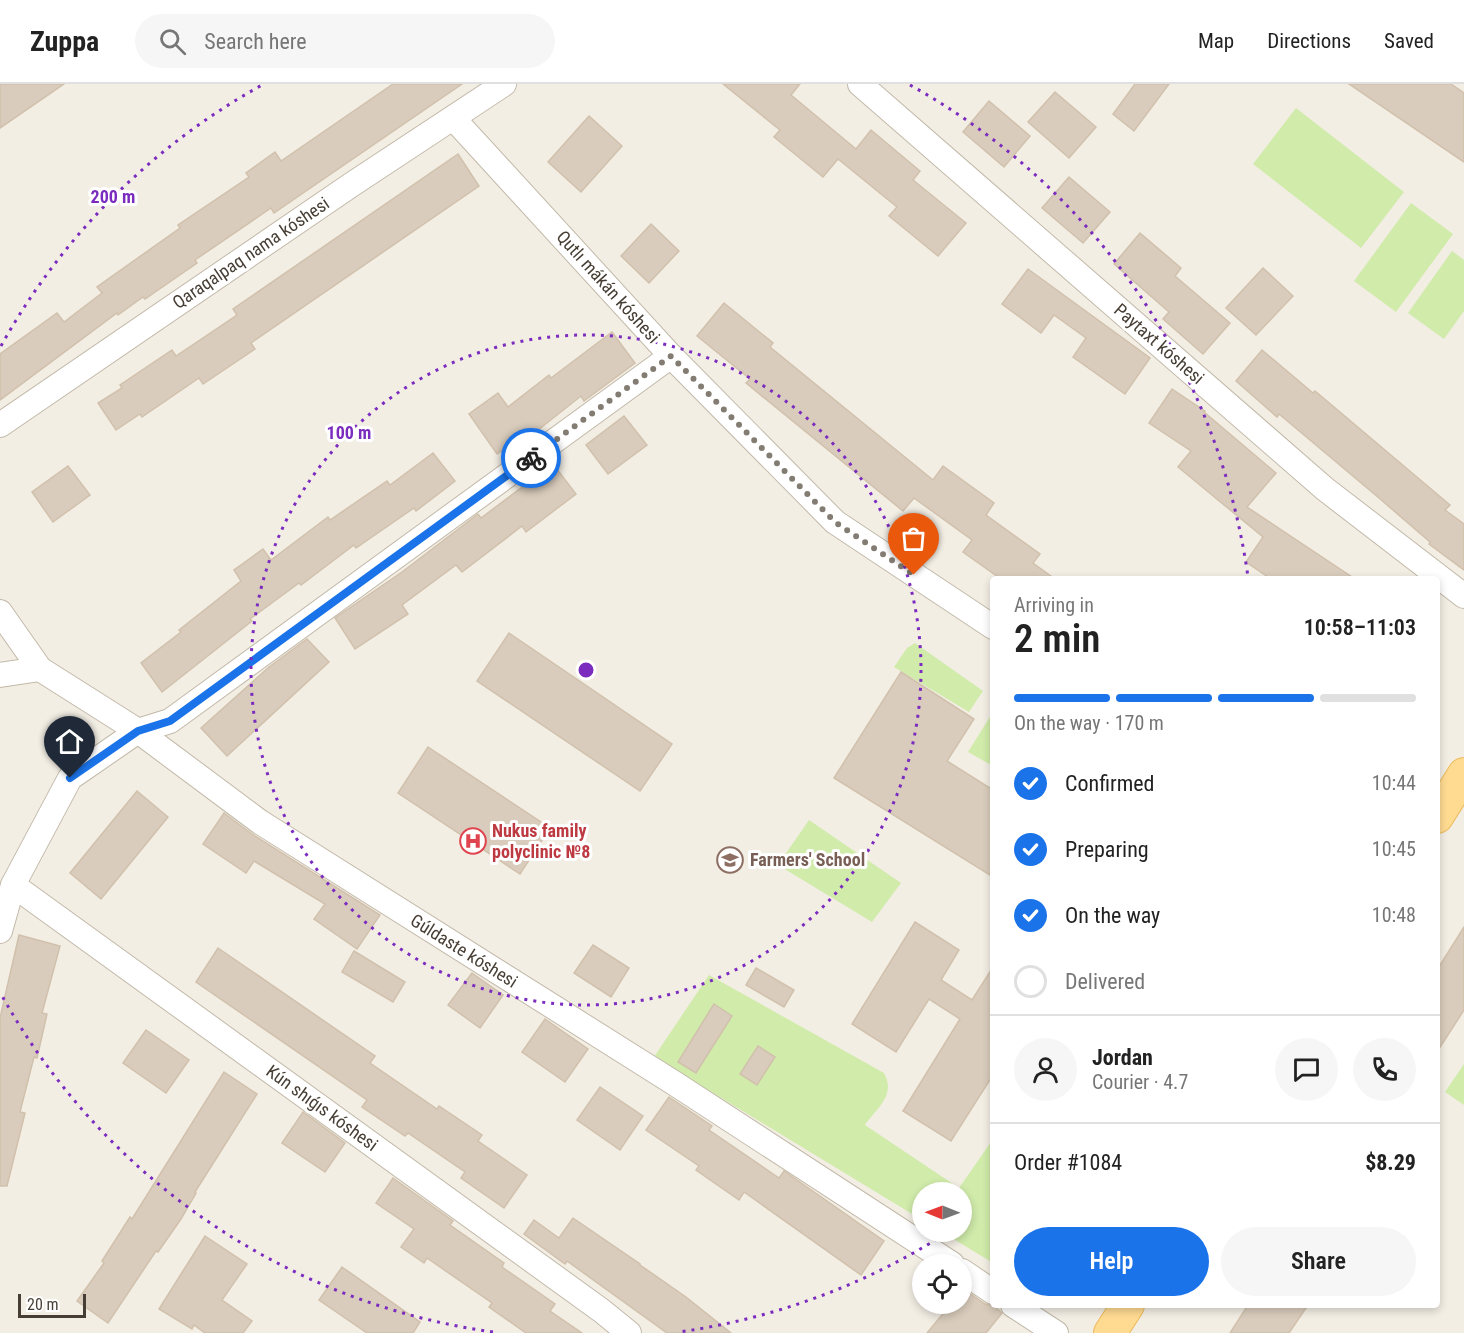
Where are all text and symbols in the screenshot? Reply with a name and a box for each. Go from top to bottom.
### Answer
search box [135,14,555,68]
text: Zuppa [30,25,99,58]
icon: search [156,25,189,58]
text: Search here [204,29,307,54]
text: Map [1198,29,1234,53]
text: Directions [1267,29,1351,53]
text: Saved [1384,29,1434,53]
text: 200 m [91,186,135,207]
street label: Qaraqalpaq nama kóshesi [169,192,333,313]
street label: Qutlı mákán kóshesi [552,226,664,347]
street label: Paytaxt kóshesi [1110,299,1208,388]
text: 100 m [327,422,371,443]
courier [501,428,561,488]
icon: bike [515,442,548,475]
pin [888,513,939,575]
icon: bag [897,522,930,555]
text: Arriving in [1014,593,1094,617]
text: 10:58–11:03 [1304,615,1416,640]
text: 2 min [1014,616,1100,662]
centre of rings [576,660,596,680]
text: On the way · 170 m [1014,711,1164,735]
pin [44,716,95,778]
icon: home [53,725,86,758]
icon: check [1014,767,1047,800]
text: Confirmed [1065,771,1154,796]
text: 10:44 [1372,771,1416,795]
place label: Nukus family polyclinic №8 [492,820,590,862]
hospital icon: Nukus family polyclinic №8 [458,826,488,856]
icon: check [1014,833,1047,866]
text: Preparing [1065,837,1149,862]
text: 10:45 [1372,837,1416,861]
school or university icon: Farmers' School [715,845,745,875]
place label: Farmers' School [750,849,865,870]
icon: check [1014,899,1047,932]
text: On the way [1065,903,1160,928]
text: 10:48 [1372,903,1416,927]
street label: Gúldaste kóshesi [407,909,522,992]
text: Delivered [1065,969,1145,994]
button: person [1014,1038,1077,1101]
button: chat [1275,1038,1338,1101]
button: phone [1353,1038,1416,1101]
text: Jordan [1092,1045,1153,1070]
street label: Kún shıǵıs kóshesi [262,1060,382,1155]
text: Courier · 4.7 [1092,1070,1188,1094]
text: Order #1084 [1014,1150,1122,1175]
text: $8.29 [1365,1150,1416,1175]
north arrow [912,1182,972,1242]
map controls [912,1182,972,1314]
button: Help [1014,1227,1209,1296]
button: Share [1221,1227,1416,1296]
button: locate [912,1254,972,1314]
scale bar [18,1291,86,1318]
text: 20 m [27,1295,59,1314]

